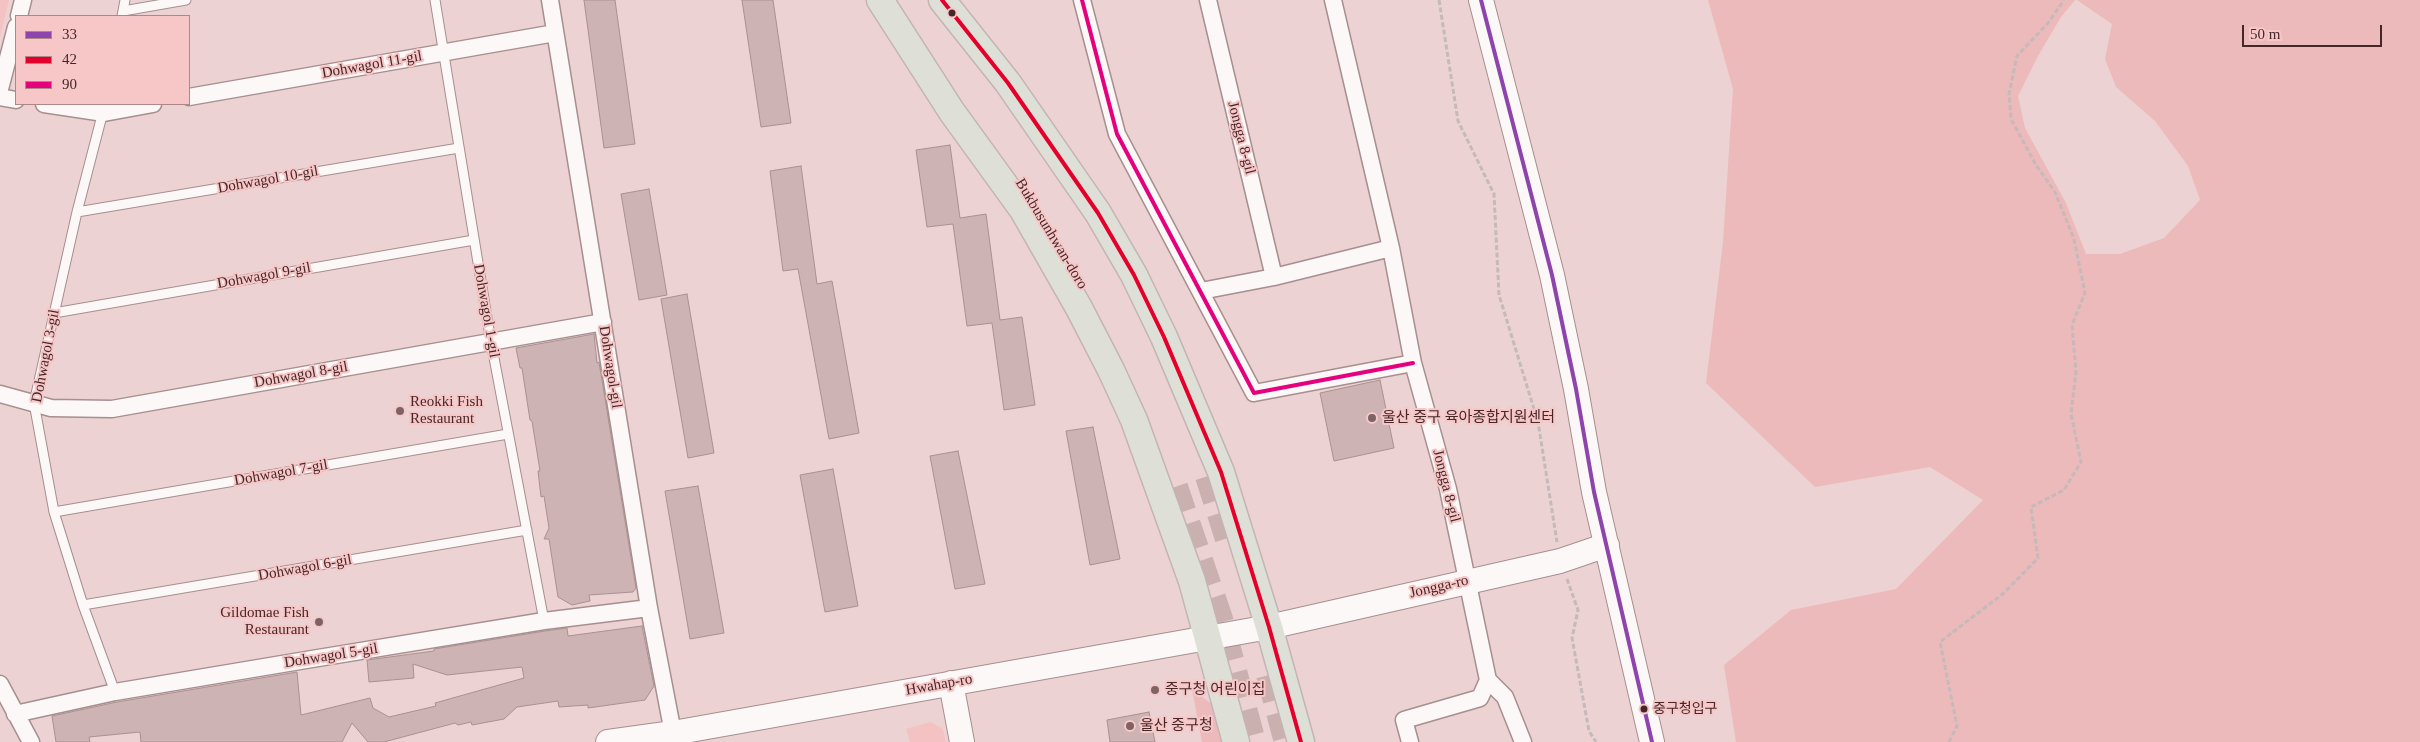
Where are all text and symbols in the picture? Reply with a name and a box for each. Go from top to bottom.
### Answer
unlabelled marker [947,8,957,18]
legend [15,15,190,105]
scale bar [2245,15,2385,47]
text: 33 [62,26,77,42]
text: 50 m [2250,26,2280,42]
street label: Dohwagol 11-gil [320,47,424,83]
text: 42 [62,51,77,67]
text: 90 [62,76,77,92]
street label: Jongga 8-gil [1223,100,1259,176]
street label: Dohwagol 10-gil [216,162,320,198]
street label: Bukbusunhwan-doro [1011,175,1091,293]
street label: Dohwagol 9-gil [216,259,312,293]
street label: Dohwagol 1-gil [469,263,503,359]
street label: Dohwagol 3-gil [28,308,64,404]
street label: Dohwagol-gil [595,324,625,410]
street label: Dohwagol 8-gil [253,358,349,392]
place label: Reokki Fish Restaurant [410,393,483,428]
marker: Reokki Fish Restaurant [394,405,406,417]
place label: 울산 중구 육아종합지원센터 [1382,409,1555,427]
marker: 울산 중구 육아종합지원센터 [1366,412,1378,424]
street label: Jongga 8-gil [1428,448,1464,524]
street label: Dohwagol 7-gil [233,456,329,490]
street label: Dohwagol 6-gil [257,551,353,585]
street label: Jongga-ro [1408,571,1470,603]
place label: Gildomae Fish Restaurant [220,604,309,639]
marker: Gildomae Fish Restaurant [313,616,325,628]
street label: Dohwagol 5-gil [283,640,379,672]
street label: Hwahap-ro [904,670,974,700]
place label: 중구청 어린이집 [1165,681,1265,699]
marker: 중구청 어린이집 [1149,684,1161,696]
place label: 중구청입구 [1653,701,1717,717]
marker: 중구청입구 [1639,704,1649,714]
place label: 울산 중구청 [1140,717,1213,735]
marker: 울산 중구청 [1124,720,1136,732]

